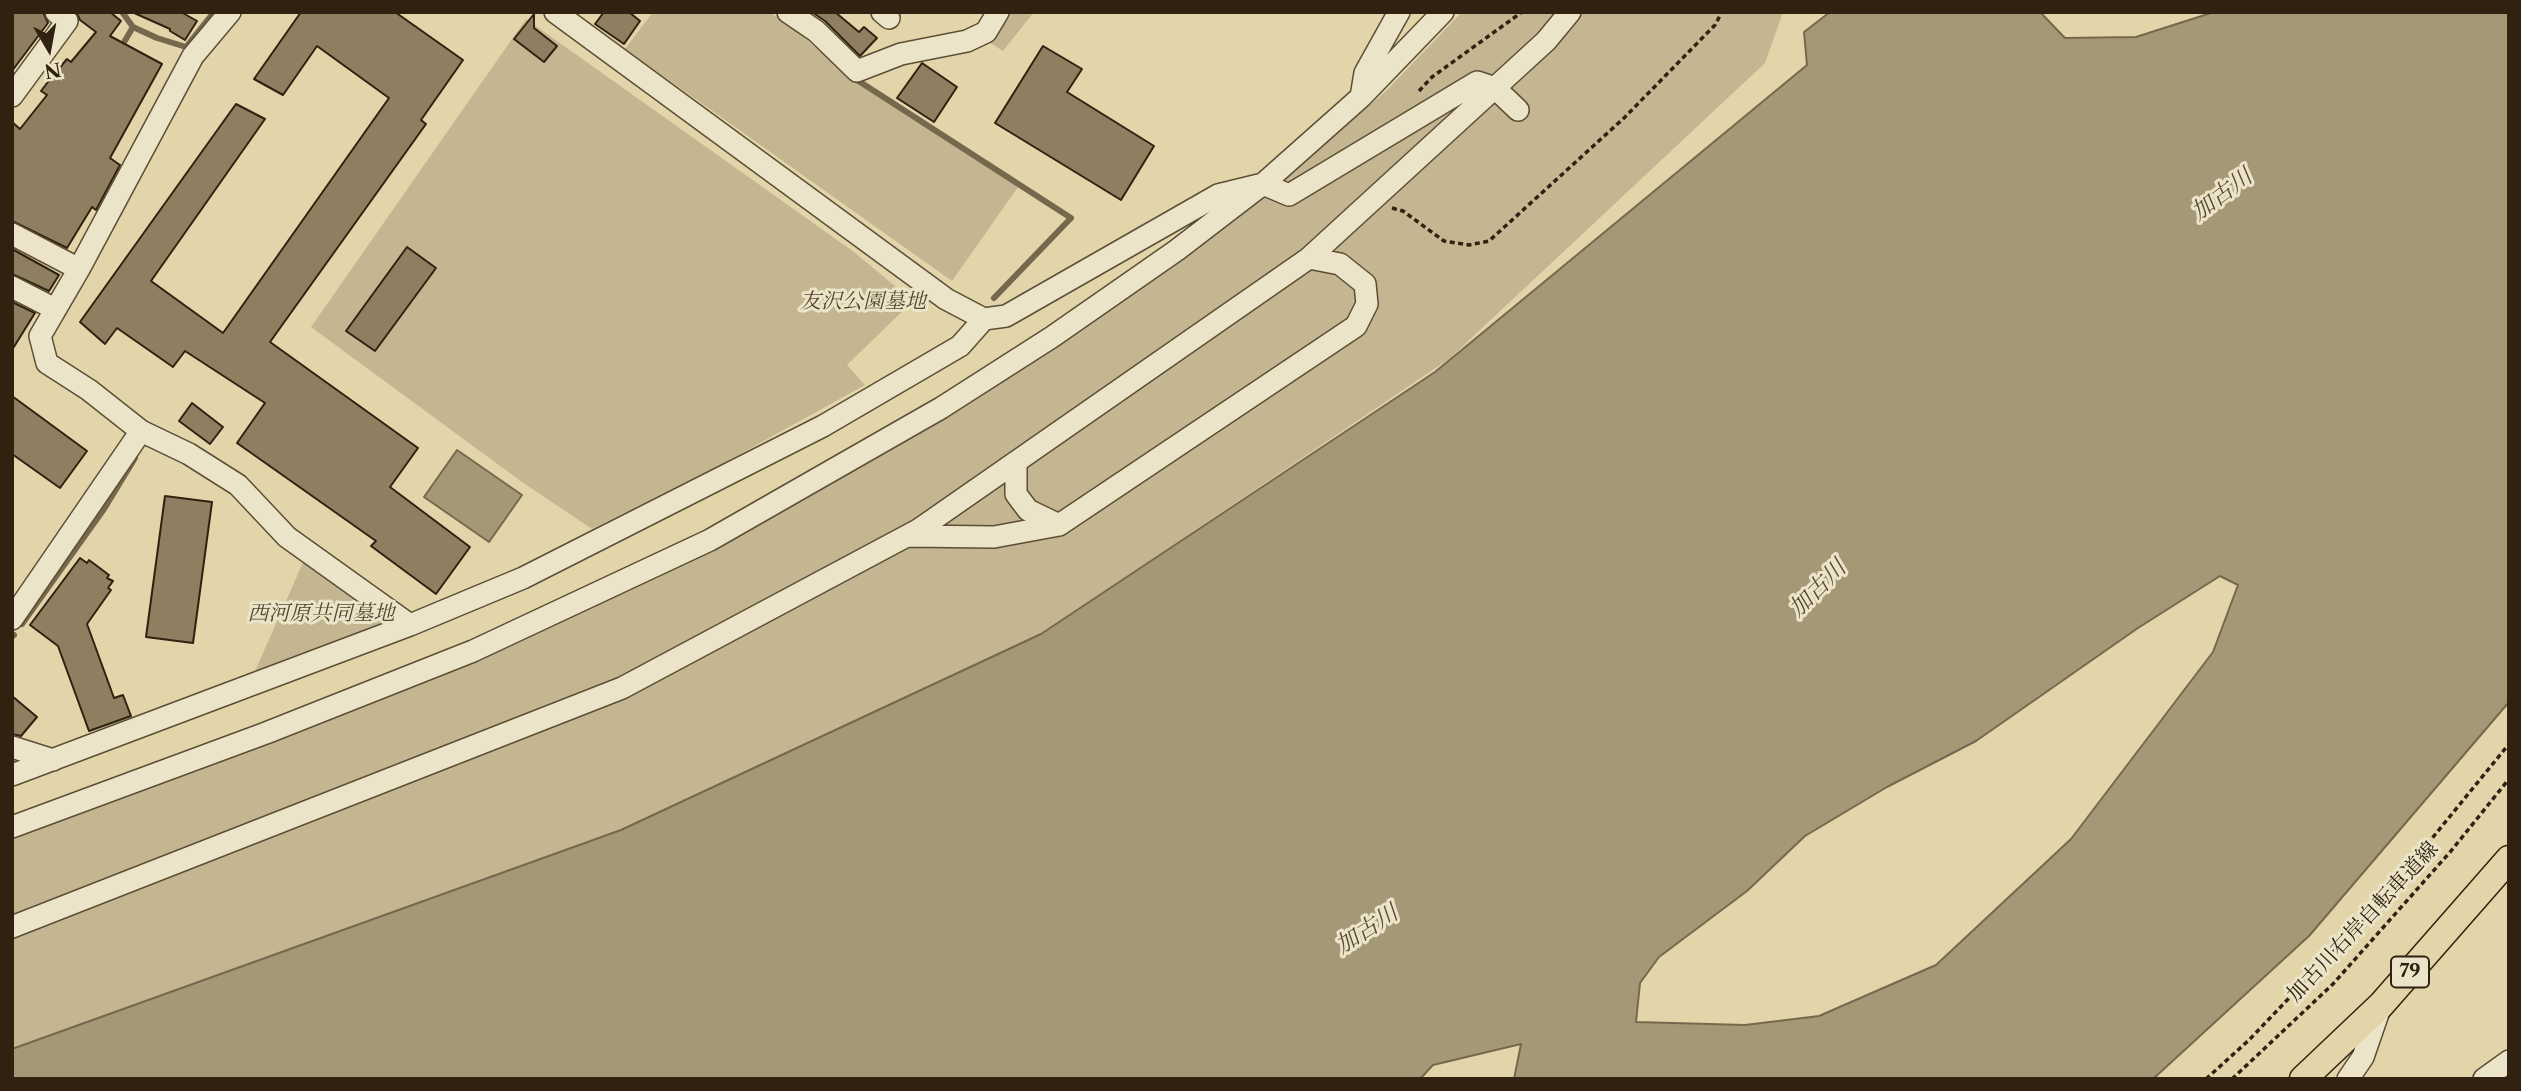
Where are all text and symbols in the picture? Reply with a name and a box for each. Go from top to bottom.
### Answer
north arrow [14,14,84,84]
text: N [43,57,63,83]
water label: 加古川 [2186,163,2258,227]
park label: 友沢公園墓地 [800,289,926,315]
water label: 加古川 [1784,555,1852,623]
park label: 西河原共同墓地 [248,601,394,627]
street label: 加古川右岸自転車道線 [2282,837,2444,1007]
water label: 加古川 [1331,900,1403,960]
road number: 79 [2391,956,2429,988]

